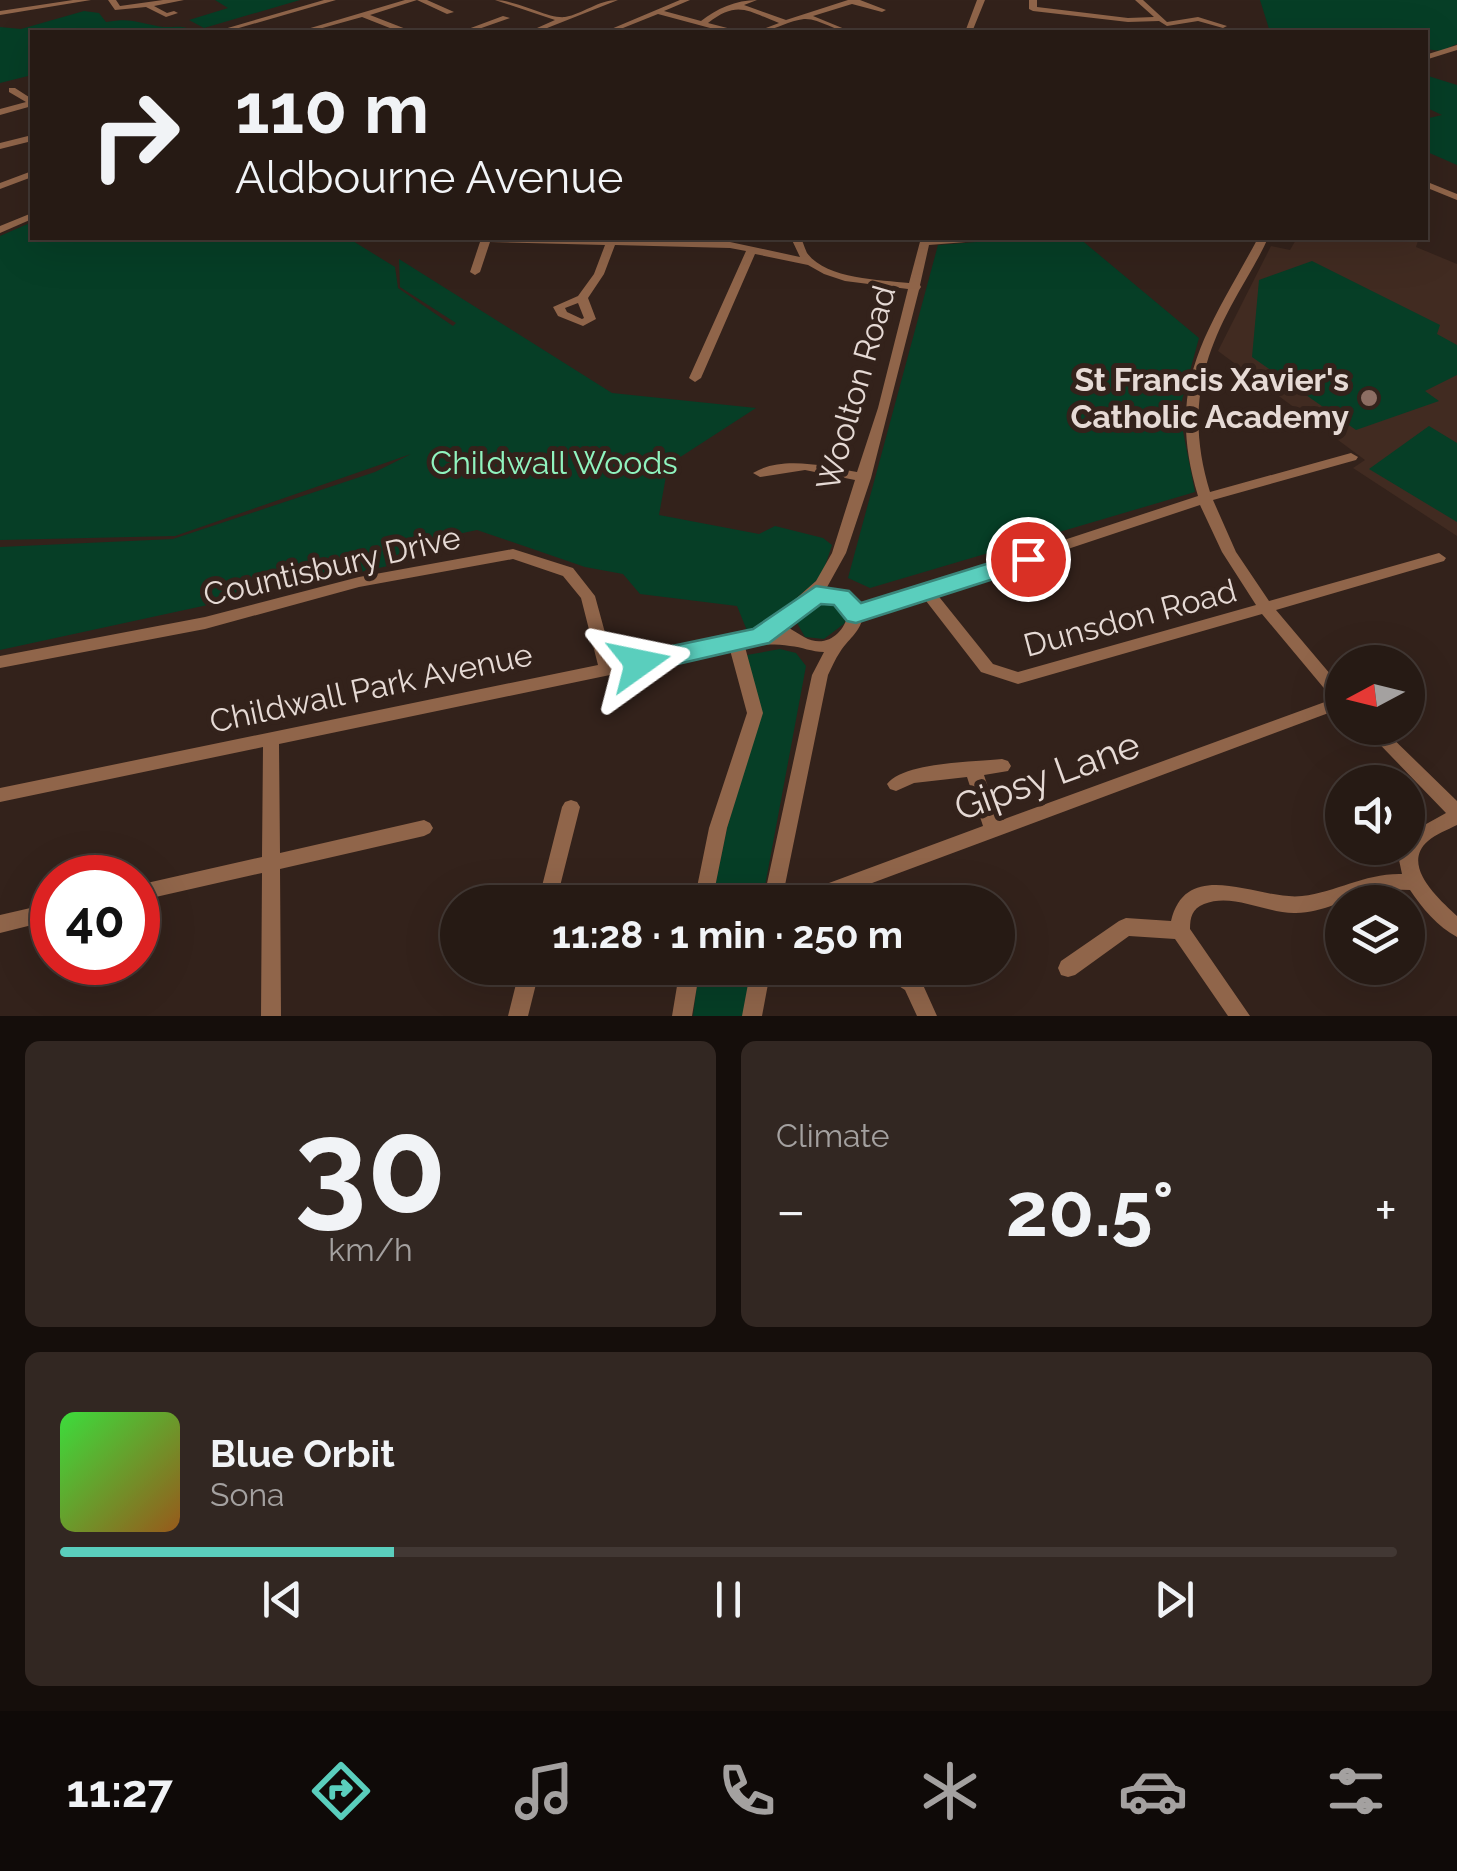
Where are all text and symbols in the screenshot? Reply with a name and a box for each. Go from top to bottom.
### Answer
text: 110 m [235,67,429,149]
icon: right [70,70,200,200]
text: Aldbourne Avenue [235,151,623,204]
street label: Woolton Road [809,281,902,494]
place label: St Francis Xavier's Catholic Academy [1070,361,1349,435]
marker: St Francis Xavier's Catholic Academy [1358,387,1380,409]
park label: Childwall Woods [430,444,678,481]
pin [986,517,1071,602]
street label: Countisbury Drive [200,518,464,613]
icon: arrive [1001,532,1056,587]
street label: Dunsdon Road [1020,571,1240,664]
position arrow [587,611,691,715]
street label: Childwall Park Avenue [206,635,535,740]
north arrow [1325,645,1425,745]
map controls [1325,645,1425,985]
street label: Gipsy Lane [948,721,1145,830]
button: sound [1325,765,1425,865]
speed limit sign: 40 [30,855,160,985]
button: layers [1325,885,1425,985]
text: 11:28 · 1 min · 250 m [552,912,903,957]
text: 30 [294,1090,447,1242]
text: Climate [776,1117,890,1154]
text: 20.5° [1006,1165,1174,1254]
text: − [776,1178,806,1243]
text: + [1374,1178,1397,1243]
text: km/h [328,1231,413,1268]
text: Blue Orbit [210,1431,395,1476]
text: Sona [210,1476,285,1513]
icon: previous [255,1572,310,1627]
icon: pause [701,1572,756,1627]
icon: next [1147,1572,1202,1627]
icon: directions [306,1756,376,1826]
icon: music [509,1756,579,1826]
icon: phone [712,1756,782,1826]
icon: climate [915,1756,985,1826]
icon: car [1118,1756,1188,1826]
icon: filters [1321,1756,1391,1826]
text: 11:27 [66,1765,173,1818]

